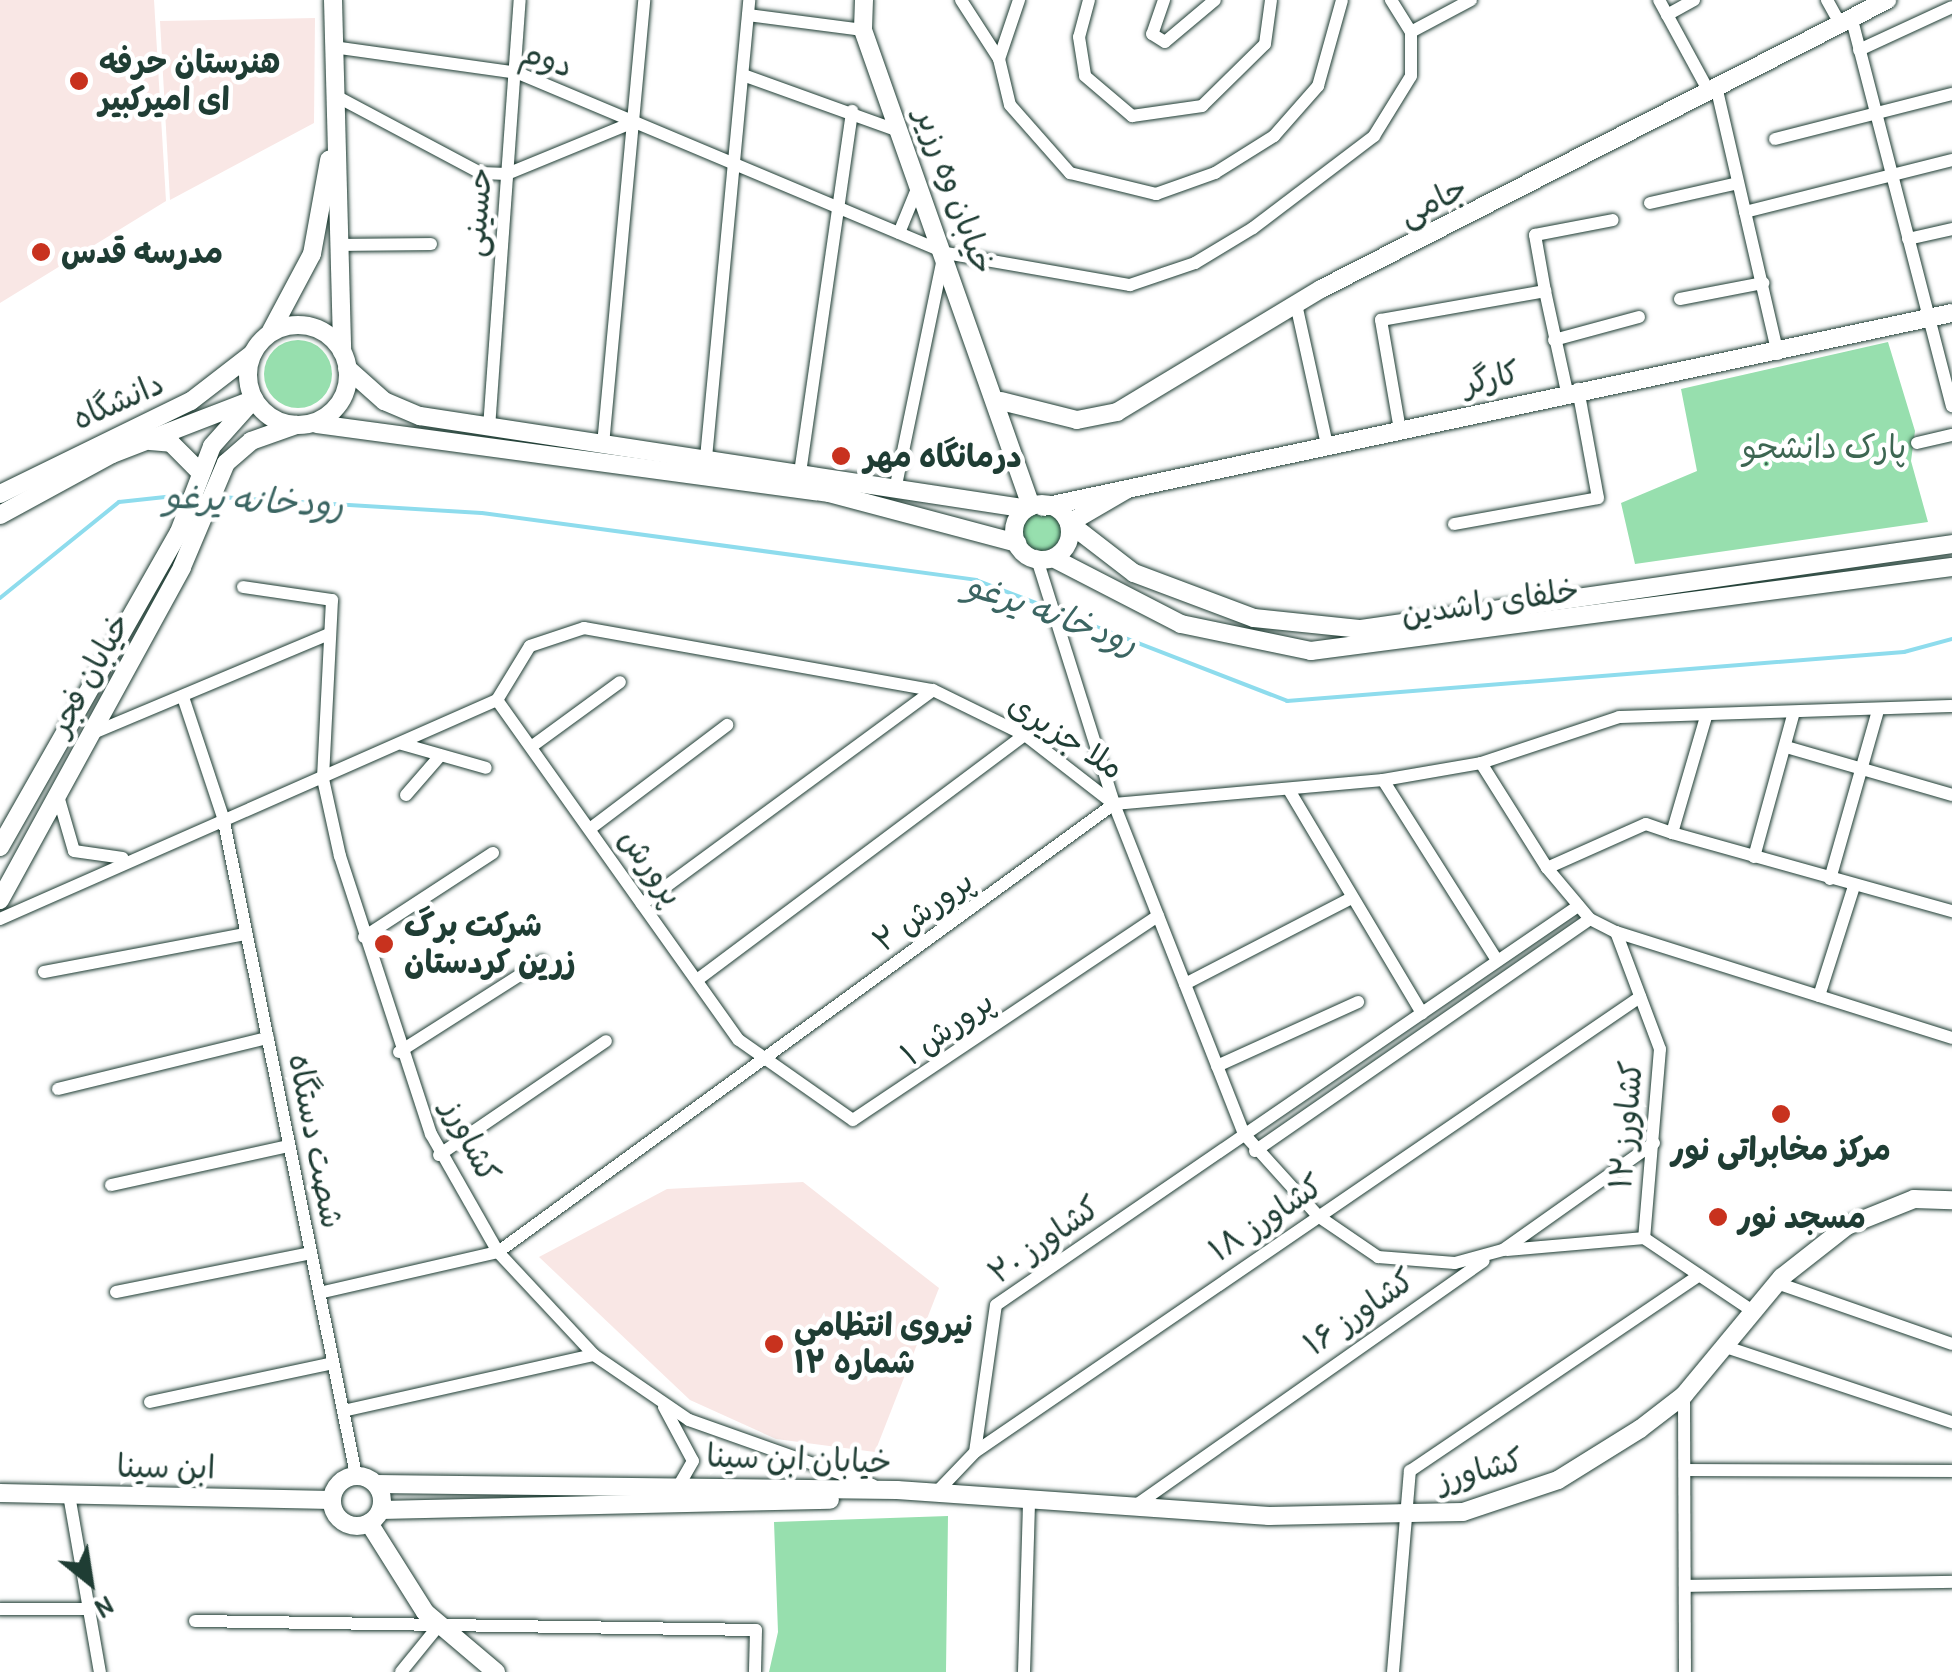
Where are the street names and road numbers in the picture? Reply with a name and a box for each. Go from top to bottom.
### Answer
street label: دوم [516,32,578,86]
street label: خیابان وه رزیر [907,103,1003,279]
street label: حسینی [454,166,500,258]
street label: جامی [1392,168,1474,234]
street label: کارگر [1459,353,1523,403]
street label: دانشگاه [66,364,170,438]
street label: خلفای راشدین [1399,571,1581,633]
street label: خیابان فجر [40,606,138,742]
street label: ملا جزیری [1001,685,1131,787]
street label: پرورش [611,821,691,913]
street label: پرورش ۲ [865,862,981,960]
street label: پرورش ۱ [893,982,1001,1074]
street label: شصت دستگاه [280,1050,352,1232]
street label: کشاورز ۱۲ [1601,1059,1651,1191]
street label: کشاورز [434,1093,508,1189]
street label: کشاورز ۱۸ [1202,1166,1330,1270]
street label: کشاورز ۲۰ [981,1188,1107,1292]
street label: کشاورز ۱۶ [1296,1260,1422,1364]
street label: خیابان ابن سینا [706,1437,892,1481]
street label: کشاورز [1433,1440,1527,1500]
street label: ابن سینا [116,1447,216,1487]

